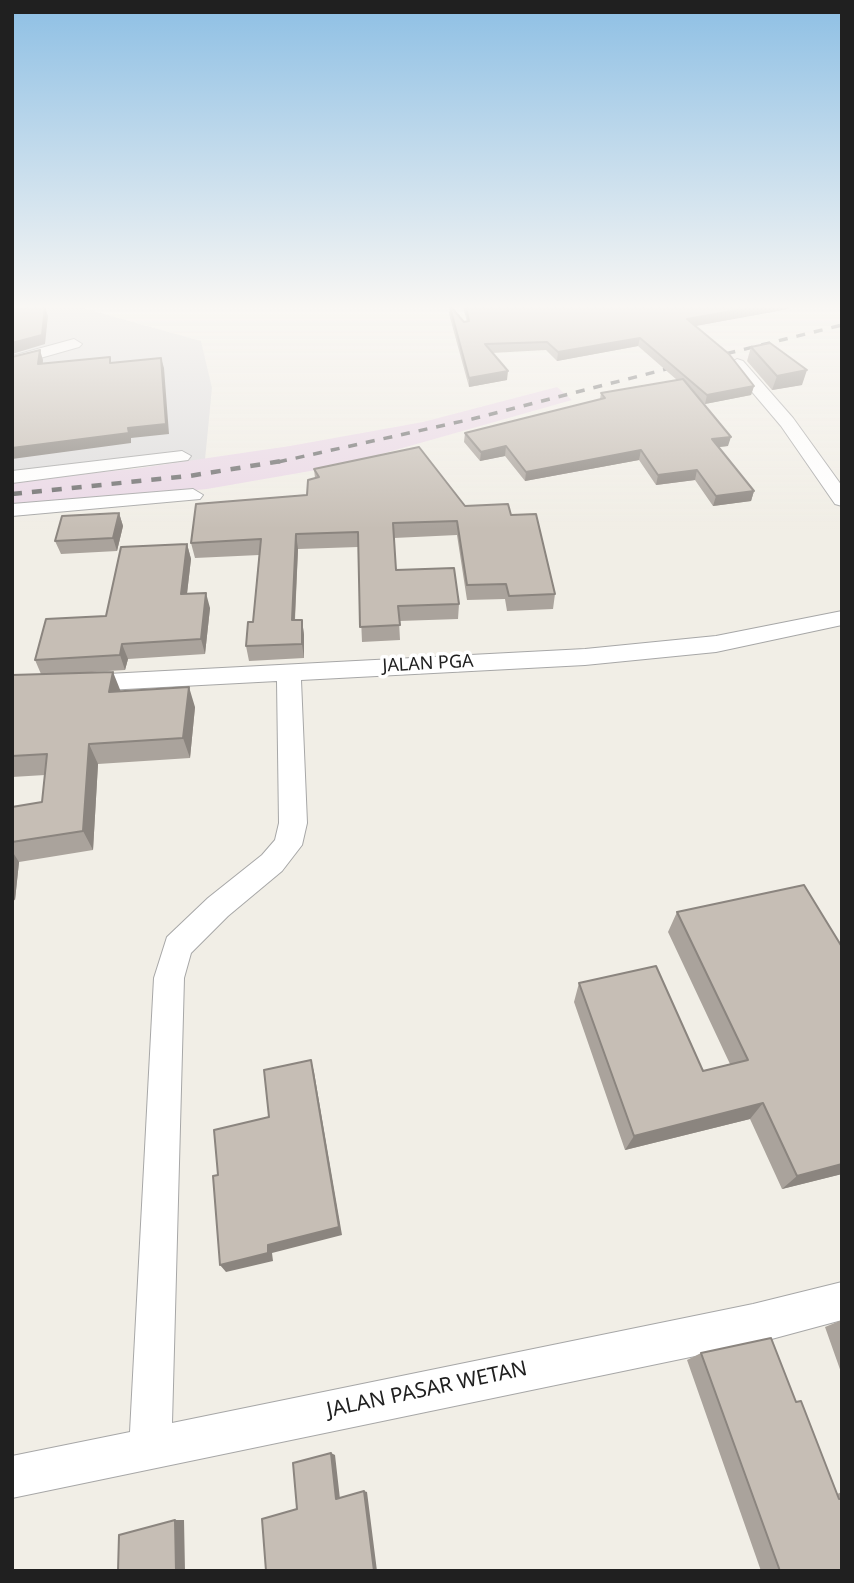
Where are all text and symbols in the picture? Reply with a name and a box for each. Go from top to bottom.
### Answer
street label: JALAN PGA [382,651,474,677]
street label: JALAN PASAR WETAN [324,1356,530,1424]

